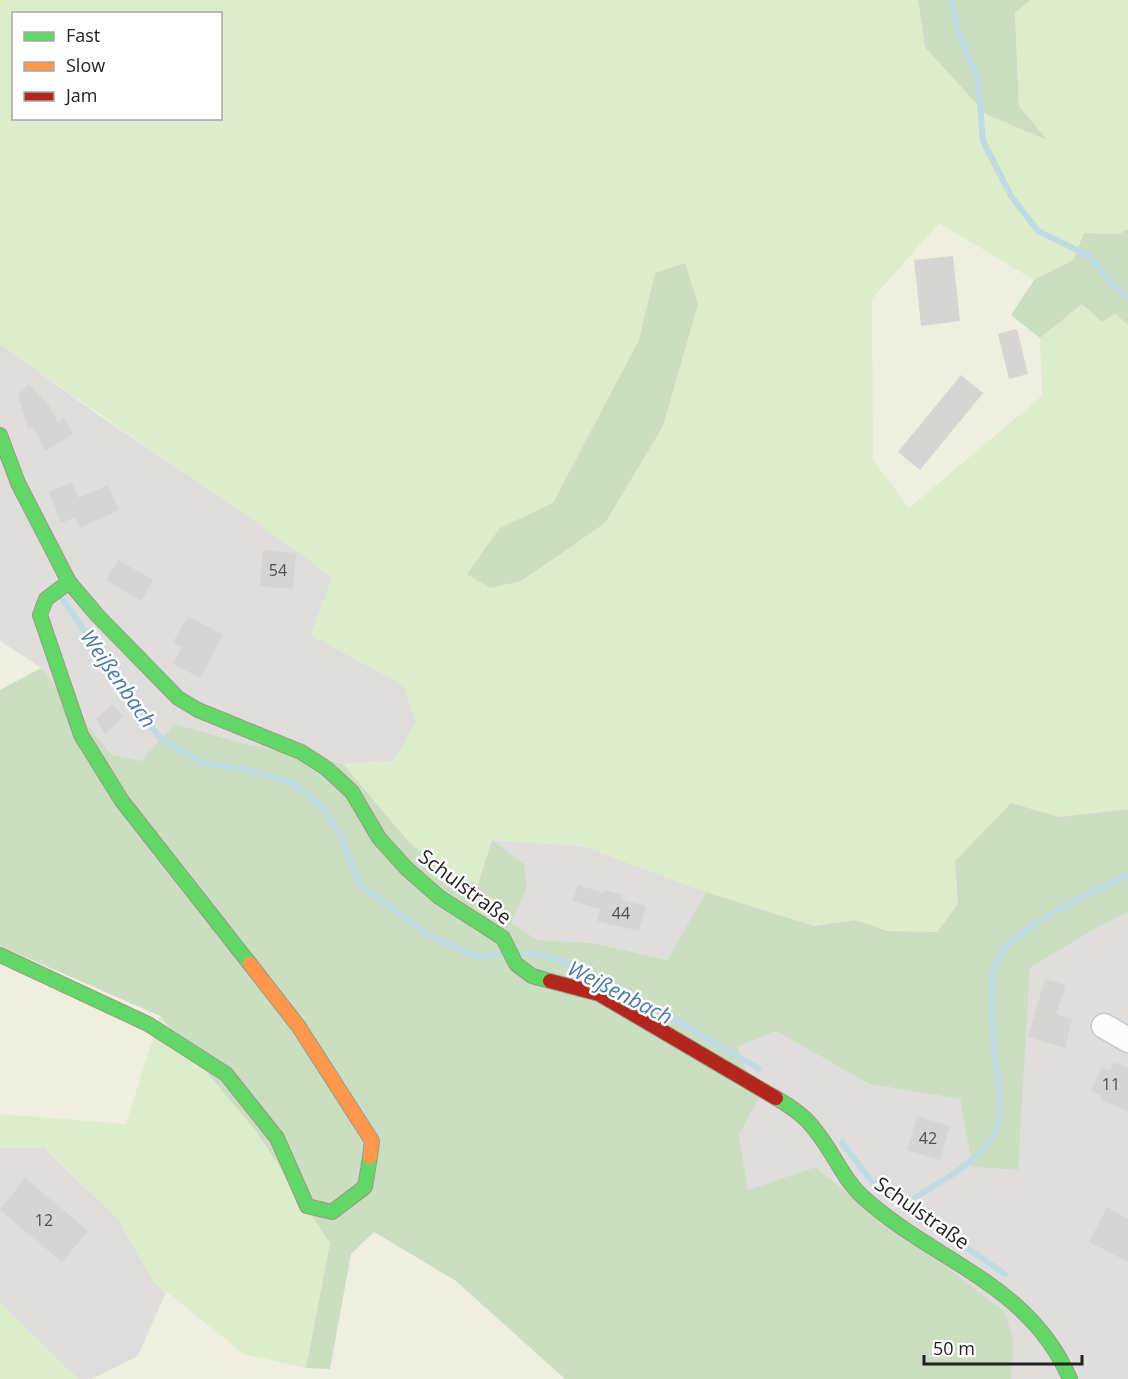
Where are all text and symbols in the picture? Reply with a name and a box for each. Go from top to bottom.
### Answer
legend [12,12,222,120]
text: Fast [66,23,100,47]
text: Slow [66,53,105,77]
text: Jam [64,83,98,107]
house number: 54 [269,559,287,581]
water label: Weißenbach [75,624,163,733]
street label: Schulstraße [413,843,517,930]
house number: 44 [612,902,630,924]
water label: Weißenbach [563,954,678,1030]
house number: 11 [1102,1073,1120,1095]
house number: 42 [919,1127,937,1149]
street label: Schulstraße [870,1170,975,1255]
house number: 12 [35,1209,53,1231]
scale bar [924,1328,1082,1366]
text: 50 m [933,1336,975,1360]

